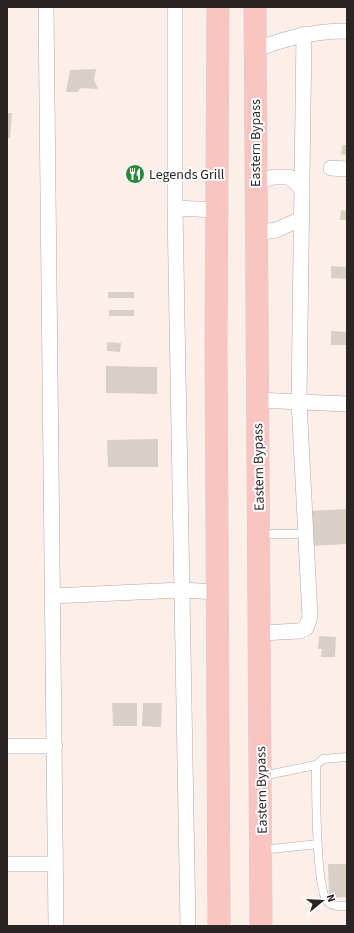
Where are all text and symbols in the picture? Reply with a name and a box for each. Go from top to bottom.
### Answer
street label: Eastern Bypass [246,99,266,187]
restaurant icon: Legends Grill [124,163,146,185]
place label: Legends Grill [149,165,225,185]
street label: Eastern Bypass [248,423,270,511]
street label: Eastern Bypass [251,746,273,834]
north arrow [302,881,342,921]
text: N [323,892,339,904]

